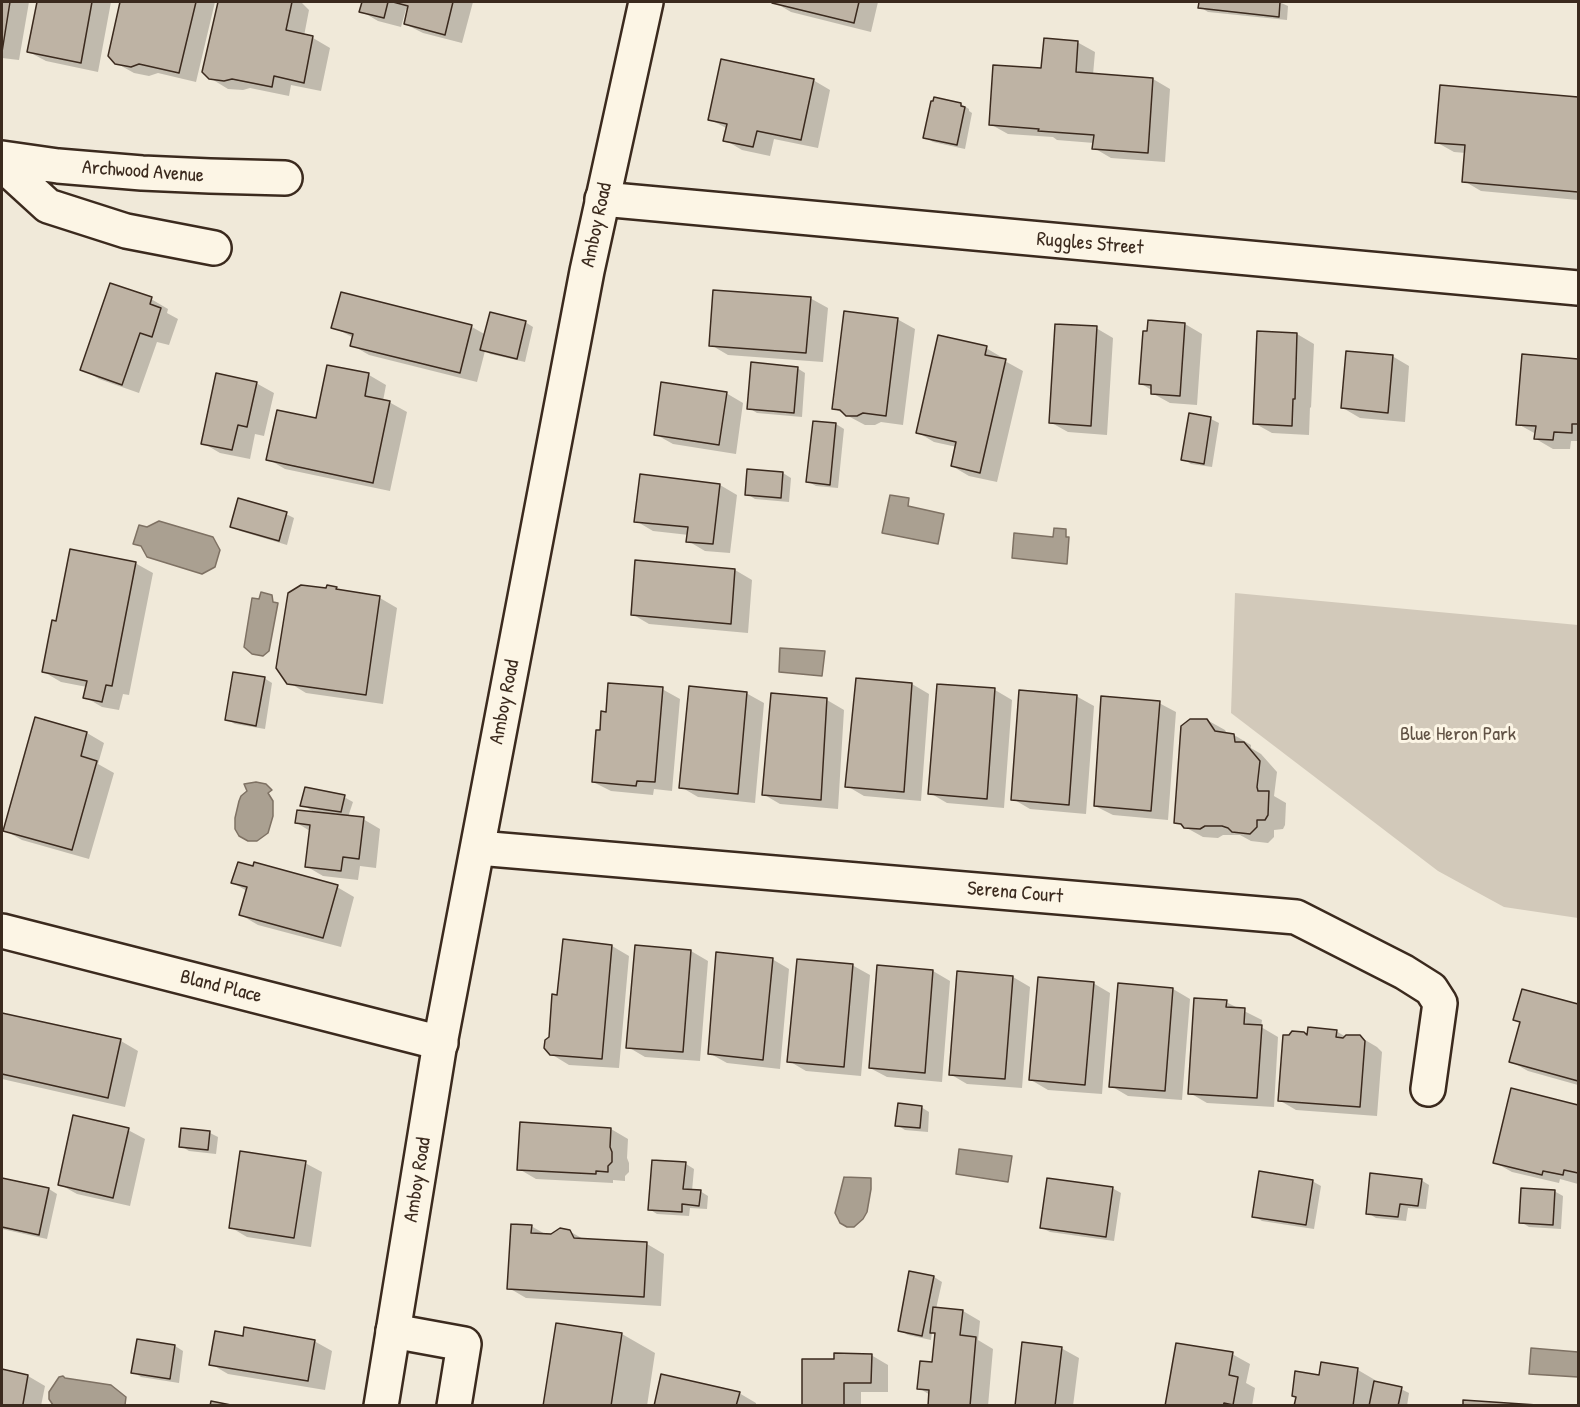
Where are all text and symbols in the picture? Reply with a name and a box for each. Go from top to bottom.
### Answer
street label: Archwood Avenue [81,156,205,188]
street label: Amboy Road [576,181,618,269]
street label: Ruggles Street [1036,227,1144,261]
street label: Amboy Road [485,658,525,746]
park label: Blue Heron Park [1400,723,1516,747]
street label: Serena Court [966,877,1064,909]
street label: Bland Place [178,965,264,1009]
street label: Amboy Road [399,1136,437,1224]

